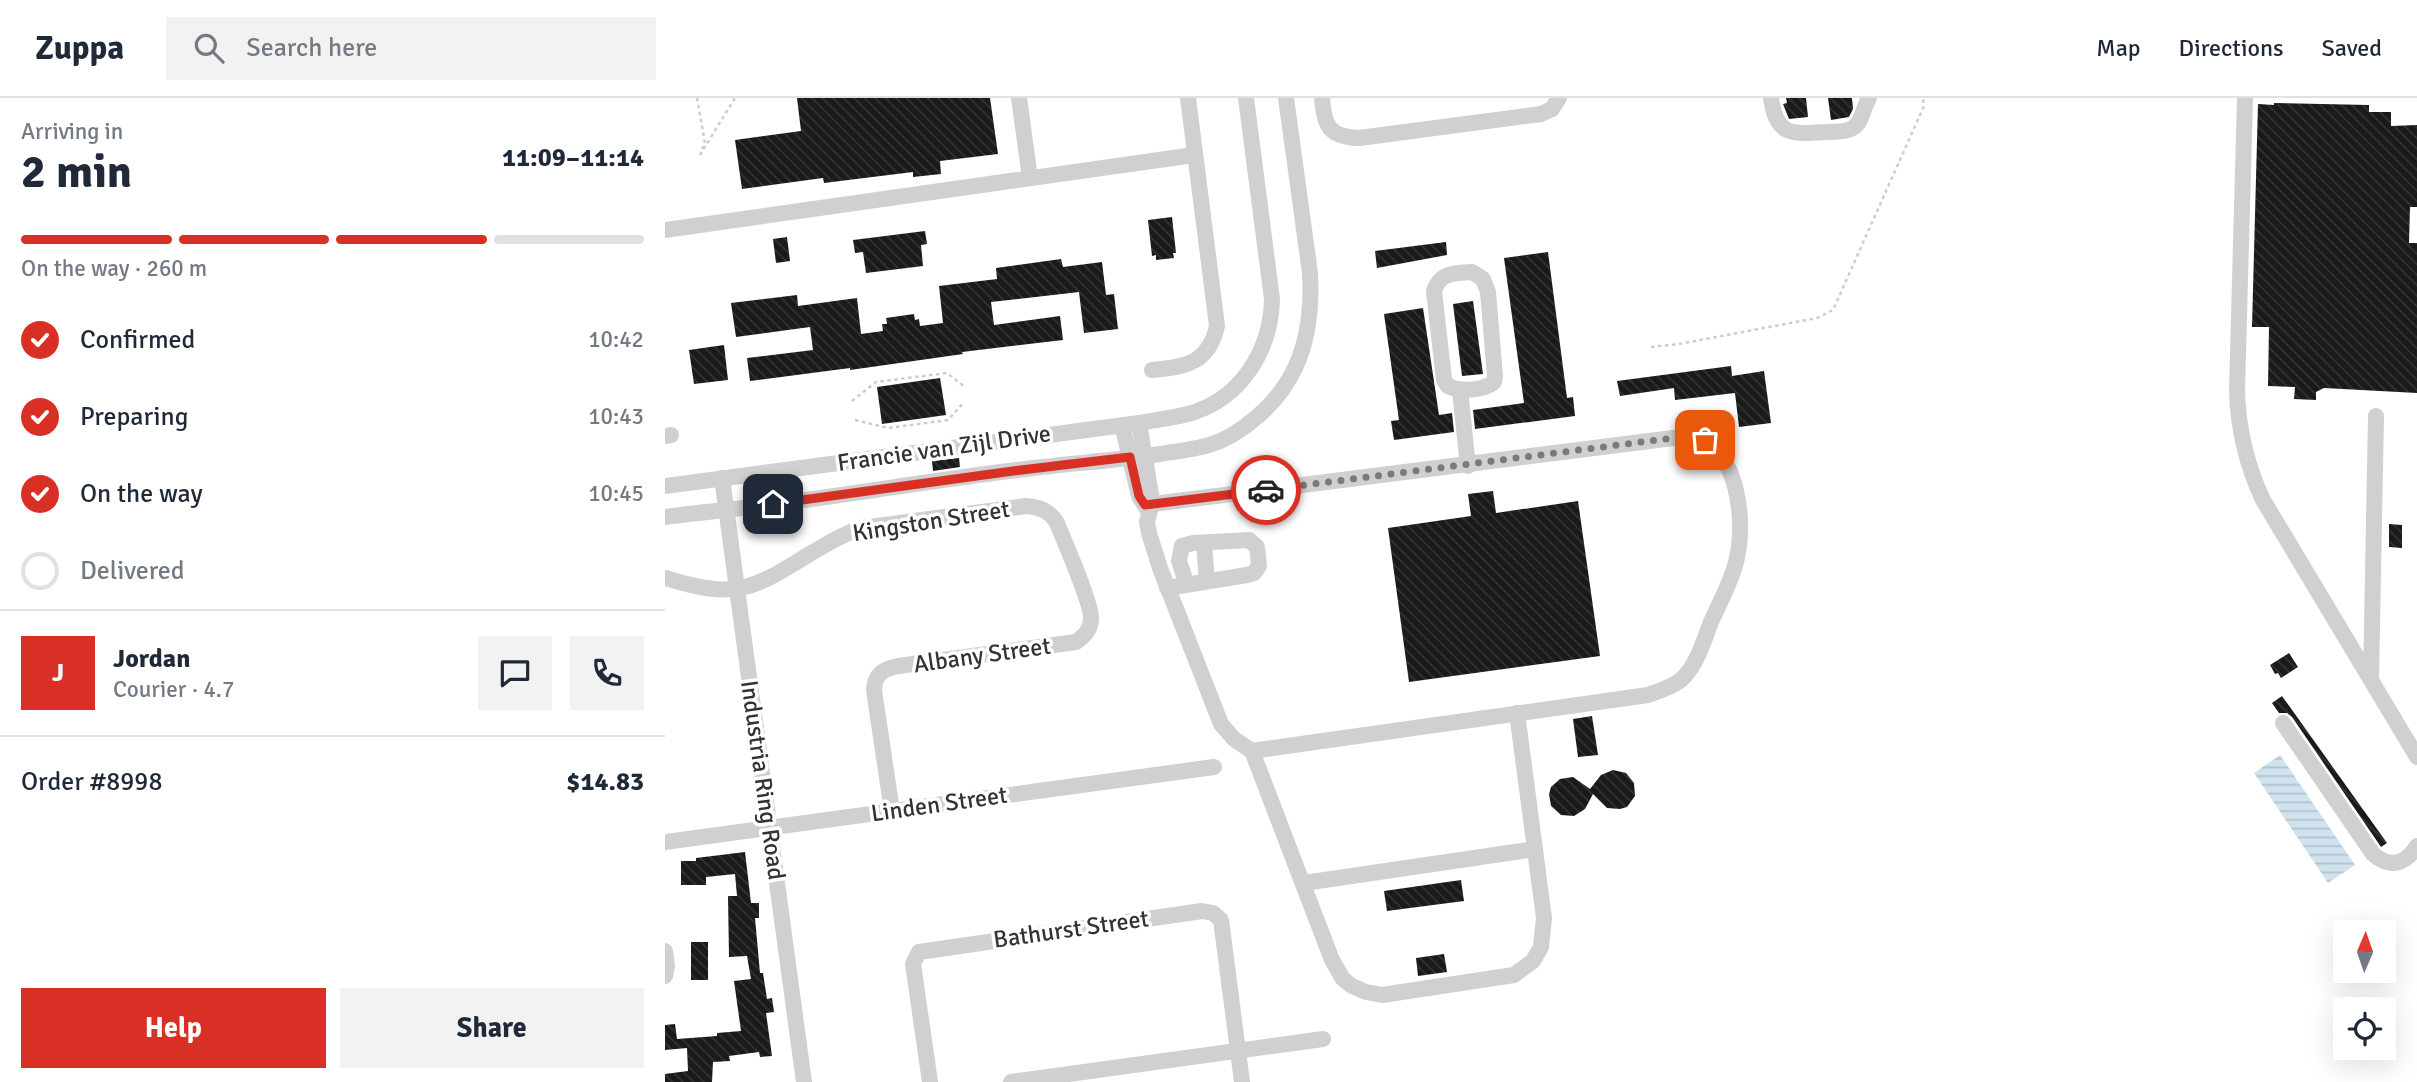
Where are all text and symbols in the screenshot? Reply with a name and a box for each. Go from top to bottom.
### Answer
search box [166,17,656,80]
text: Zuppa [35,28,124,69]
icon: search [190,29,228,67]
text: Search here [246,32,377,64]
text: Map [2096,33,2141,63]
text: Directions [2179,33,2284,63]
text: Saved [2322,33,2382,63]
text: Arriving in [21,117,123,146]
text: 11:09–11:14 [502,142,644,174]
text: 2 min [21,144,132,200]
text: On the way · 260 m [21,254,207,283]
icon: check [21,321,59,359]
text: Confirmed [80,324,195,356]
text: 10:42 [588,325,644,354]
icon: check [21,398,59,436]
text: Preparing [80,401,188,433]
text: 10:43 [588,402,644,431]
pin [1675,410,1735,470]
street label: Francie van Zijl Drive [835,418,1053,478]
icon: bag [1686,421,1724,459]
courier [1231,455,1301,525]
icon: car [1247,471,1285,509]
pin [743,474,803,534]
icon: check [21,475,59,513]
text: On the way [80,478,203,510]
text: 10:45 [588,479,644,508]
icon: home [754,485,792,523]
street label: Kingston Street [850,494,1012,548]
text: Delivered [80,555,185,587]
street label: Albany Street [912,631,1052,679]
button: chat [478,636,552,710]
button: phone [570,636,644,710]
text: Jordan [113,643,190,675]
text: J [52,657,64,689]
text: Courier · 4.7 [113,675,234,704]
street label: Industria Ring Road [734,678,792,882]
text: Order #8998 [21,766,162,798]
text: $14.83 [566,766,644,798]
street label: Linden Street [869,780,1009,828]
street label: Bathurst Street [991,903,1151,955]
north arrow [2333,920,2396,984]
map controls [2333,920,2396,1060]
button: Help [21,988,326,1068]
button: Share [340,988,644,1068]
button: locate [2333,997,2396,1060]

